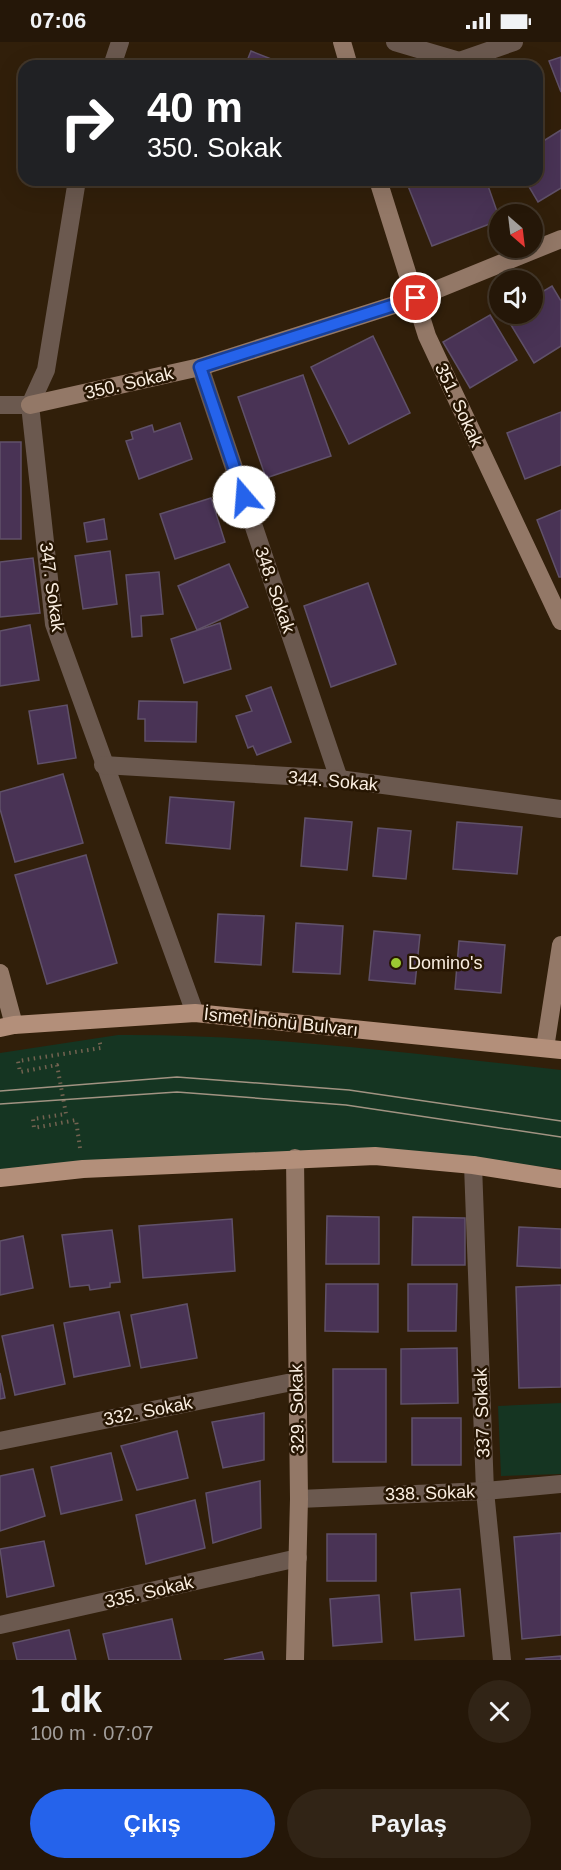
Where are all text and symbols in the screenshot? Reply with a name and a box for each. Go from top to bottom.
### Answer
text: 07:06 [30,8,86,33]
icon: right [48,84,126,162]
text: 40 m [147,84,243,131]
text: 350. Sokak [147,133,282,163]
north arrow [489,204,543,258]
map controls [489,204,543,324]
button: sound [489,270,543,324]
pin [390,272,441,323]
icon: arrive [399,281,432,314]
street label: 351. Sokak [431,360,488,451]
street label: 350. Sokak [83,363,176,403]
position arrow [212,465,276,529]
street label: 347. Sokak [36,541,68,634]
street label: 348. Sokak [251,544,299,637]
street label: 344. Sokak [287,767,380,795]
place label: Domino's [408,953,482,973]
marker: Domino's [389,956,403,970]
street label: İsmet İnönü Bulvarı [203,1004,359,1040]
street label: 329. Sokak [286,1363,308,1454]
street label: 337. Sokak [470,1367,494,1458]
street label: 332. Sokak [102,1392,195,1429]
street label: 338. Sokak [385,1481,476,1505]
street label: 335. Sokak [103,1572,196,1612]
text: 1 dk [30,1679,102,1720]
button: close [468,1680,531,1743]
text: 100 m · 07:07 [30,1722,153,1744]
button: Çıkış [30,1789,275,1858]
button: Paylaş [287,1789,531,1858]

